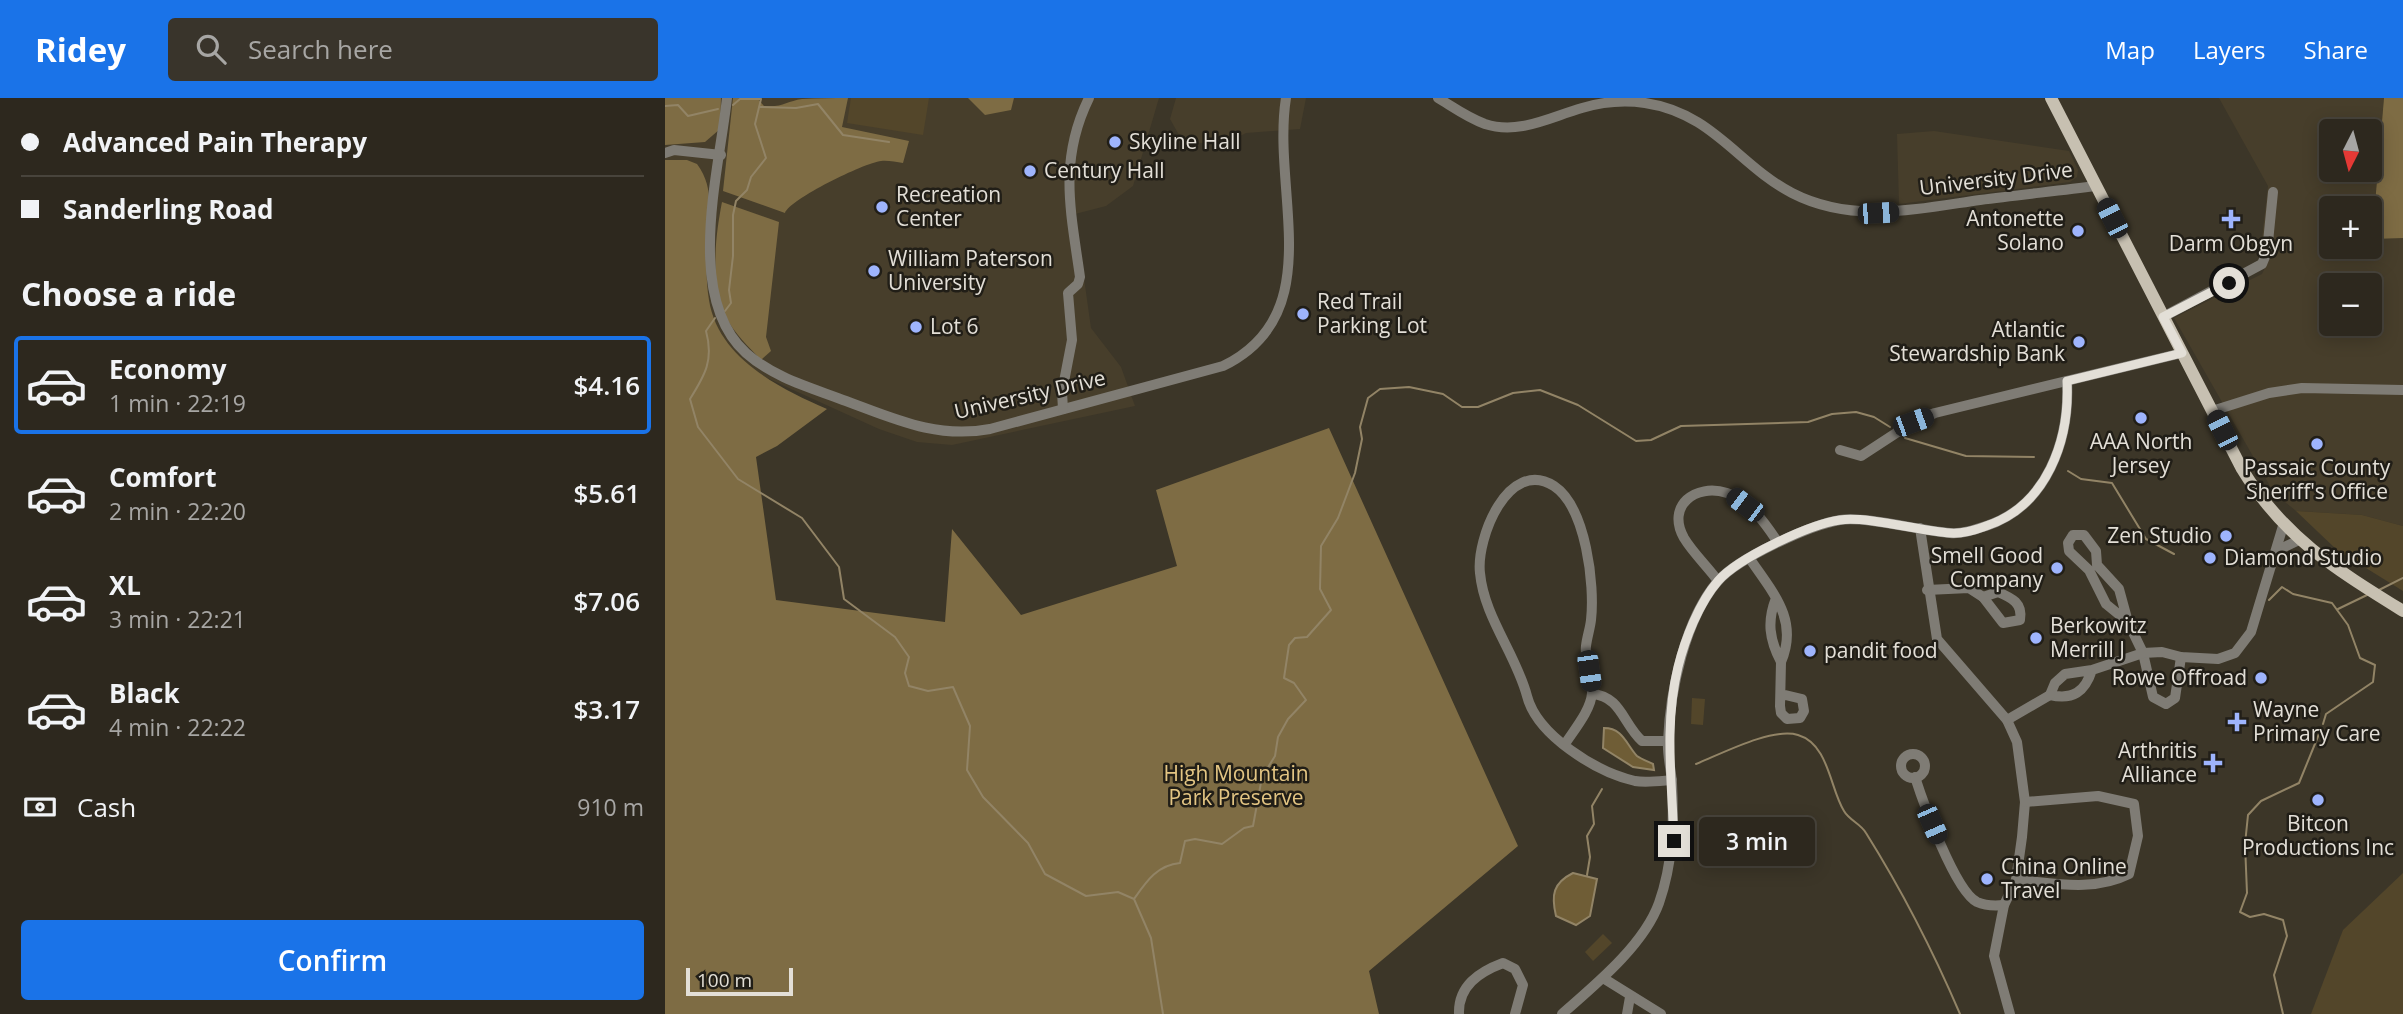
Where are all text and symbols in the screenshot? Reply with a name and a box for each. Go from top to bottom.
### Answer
search box [168,18,658,81]
text: Ridey [35,27,126,72]
icon: search [192,30,230,68]
text: Search here [248,31,393,67]
text: Map [2105,33,2155,66]
text: Layers [2193,33,2266,66]
text: Share [2304,33,2368,66]
north arrow [2319,119,2382,182]
map controls [2319,119,2382,336]
text: Advanced Pain Therapy [63,124,367,160]
place label: Skyline Hall [1129,127,1241,155]
marker: Skyline Hall [1107,134,1123,150]
street label: University Drive [1917,155,2074,201]
place label: Century Hall [1044,156,1165,184]
marker: Century Hall [1022,163,1038,179]
place label: Recreation Center [896,180,1001,232]
text: Sanderling Road [63,191,274,227]
car [2094,195,2131,241]
button: + [2319,196,2382,259]
marker: Recreation Center [874,199,890,215]
car [1857,201,1900,225]
place label: Antonette Solano [1966,204,2064,256]
marker: Darm Obgyn [2221,209,2241,229]
marker: Antonette Solano [2070,223,2086,239]
place label: Darm Obgyn [2169,229,2293,257]
place label: William Paterson University [888,244,1053,296]
marker: William Paterson University [866,263,882,279]
route start [2213,267,2245,299]
text: Choose a ride [21,272,236,315]
button: − [2319,273,2382,336]
place label: Red Trail Parking Lot [1317,287,1427,339]
marker: Red Trail Parking Lot [1295,306,1311,322]
place label: Lot 6 [930,312,979,340]
place label: Atlantic Stewardship Bank [1889,315,2065,367]
marker: Lot 6 [908,319,924,335]
marker: Atlantic Stewardship Bank [2071,334,2087,350]
text: Economy [109,351,227,387]
icon: car [25,354,88,417]
street label: University Drive [951,363,1108,425]
text: $4.16 [573,367,640,403]
text: 1 min · 22:19 [109,387,246,419]
car [1890,405,1937,439]
car [2204,407,2241,453]
marker: AAA North Jersey [2133,410,2149,426]
place label: AAA North Jersey [2090,427,2192,479]
marker: Passaic County Sheriff's Office [2309,436,2325,452]
place label: Passaic County Sheriff's Office [2244,453,2391,505]
text: Comfort [109,459,216,495]
icon: car [25,462,88,525]
text: $5.61 [573,475,640,511]
car [1722,484,1769,526]
text: 2 min · 22:20 [109,495,246,527]
place label: Zen Studio [2107,521,2212,549]
marker: Zen Studio [2218,528,2234,544]
place label: Smell Good Company [1931,541,2043,593]
place label: Diamond Studio [2224,543,2382,571]
marker: Diamond Studio [2202,550,2218,566]
marker: Smell Good Company [2049,560,2065,576]
text: XL [109,567,141,603]
icon: car [25,570,88,633]
text: $7.06 [573,583,640,619]
text: 3 min · 22:21 [109,603,246,635]
place label: Berkowitz Merrill J [2050,611,2147,663]
marker: Berkowitz Merrill J [2028,630,2044,646]
place label: pandit food [1824,636,1938,664]
marker: pandit food [1802,643,1818,659]
car [1576,649,1603,693]
place label: Rowe Offroad [2112,663,2247,691]
marker: Rowe Offroad [2253,670,2269,686]
text: Black [109,675,180,711]
icon: car [25,678,88,741]
text: $3.17 [573,691,640,727]
place label: Wayne Primary Care [2253,695,2380,747]
text: 4 min · 22:22 [109,711,246,743]
marker: Wayne Primary Care [2227,712,2247,732]
place label: Arthritis Alliance [2118,736,2197,788]
marker: Arthritis Alliance [2203,753,2223,773]
park label: High Mountain Park Preserve [1163,759,1309,811]
icon: cash [21,788,59,826]
text: Cash [77,789,136,825]
text: 910 m [577,791,644,823]
marker: Bitcon Productions Inc [2310,792,2326,808]
car [1914,801,1951,847]
place label: Bitcon Productions Inc [2242,809,2394,861]
callout: 3 min [1699,816,1814,866]
route end [1658,825,1690,857]
text: 3 min [1726,825,1788,857]
place label: China Online Travel [2001,852,2127,904]
marker: China Online Travel [1979,871,1995,887]
button: Confirm [21,920,644,1000]
scale bar [686,965,793,997]
text: 100 m [697,967,752,993]

